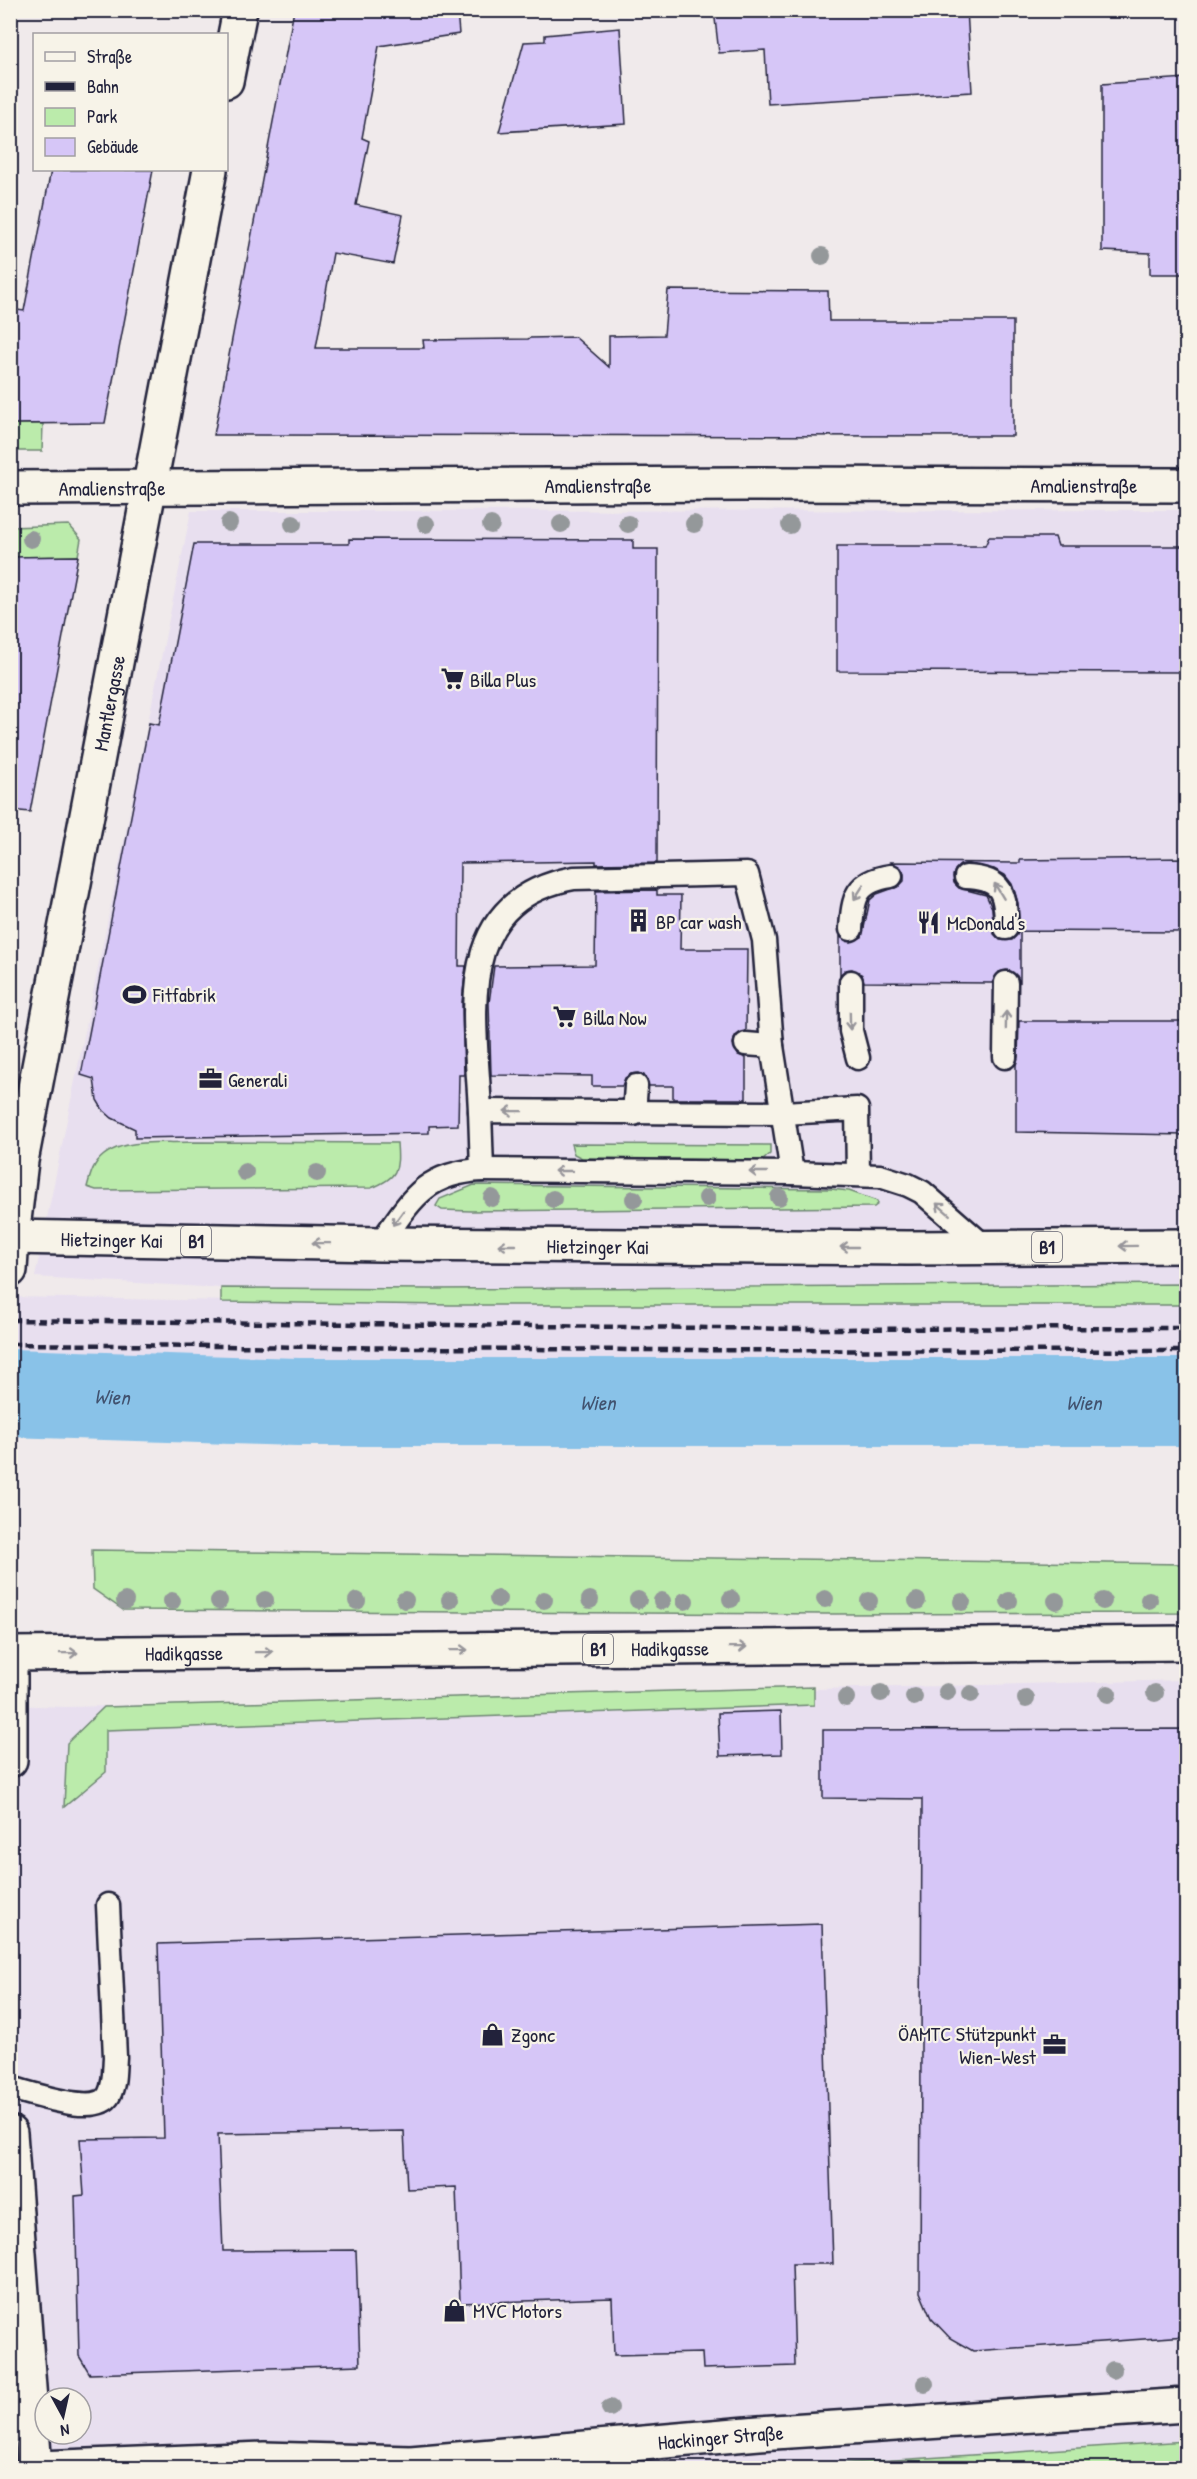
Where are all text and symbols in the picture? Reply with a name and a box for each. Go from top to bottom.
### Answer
legend [33,33,228,171]
text: Straße [87,44,132,69]
text: Bahn [87,74,119,99]
text: Park [87,104,118,129]
text: Gebäude [87,134,139,159]
street label: Amalienstraße [545,471,651,499]
street label: Amalienstraße [1031,471,1137,498]
street label: Amalienstraße [59,474,165,501]
street label: Mantlergasse [86,653,131,753]
supermarket icon: Billa Plus [439,666,465,692]
place label: Billa Plus [470,666,537,693]
one-way arrow [993,883,1005,900]
one-way arrow [853,884,866,901]
building icon: BP car wash [625,908,651,934]
place label: BP car wash [656,908,741,935]
restaurant icon: McDonald's [916,909,942,935]
place label: McDonald's [947,909,1026,936]
sports icon: Fitfabrik [122,981,148,1007]
place label: Fitfabrik [152,981,216,1008]
supermarket icon: Billa Now [552,1004,578,1030]
place label: Billa Now [583,1004,647,1031]
one-way arrow [845,1010,856,1030]
one-way arrow [1000,1011,1012,1031]
office icon: Generali [197,1066,223,1092]
place label: Generali [228,1066,288,1093]
one-way arrow [503,1106,523,1117]
one-way arrow [553,1165,573,1177]
one-way arrow [748,1167,768,1178]
one-way arrow [936,1202,951,1216]
one-way arrow [392,1210,404,1226]
street label: Hietzinger Kai [60,1224,164,1253]
road number: B1 [181,1226,211,1256]
street label: Hietzinger Kai [546,1232,649,1260]
road number: B1 [1032,1232,1062,1262]
one-way arrow [312,1237,332,1249]
one-way arrow [498,1239,518,1251]
one-way arrow [1119,1240,1139,1252]
one-way arrow [840,1241,860,1253]
water label: Wien [94,1381,132,1411]
water label: Wien [580,1388,617,1417]
water label: Wien [1066,1388,1103,1417]
road number: B1 [583,1634,613,1664]
street label: Hadikgasse [631,1634,709,1662]
street label: Hadikgasse [145,1639,223,1666]
one-way arrow [727,1641,747,1653]
one-way arrow [448,1644,468,1656]
one-way arrow [253,1646,273,1657]
one-way arrow [58,1647,78,1659]
place label: ÖAMTC Stützpunkt Wien-West [898,2020,1037,2070]
shop icon: Zgonc [480,2021,506,2047]
place label: Zgonc [511,2021,555,2048]
office icon: ÖAMTC Stützpunkt Wien-West [1041,2032,1067,2058]
shop icon: MVC Motors [442,2297,468,2323]
place label: MVC Motors [473,2297,562,2324]
north arrow [33,2386,93,2446]
street label: Hackinger Straße [657,2418,784,2455]
text: N [59,2419,71,2442]

